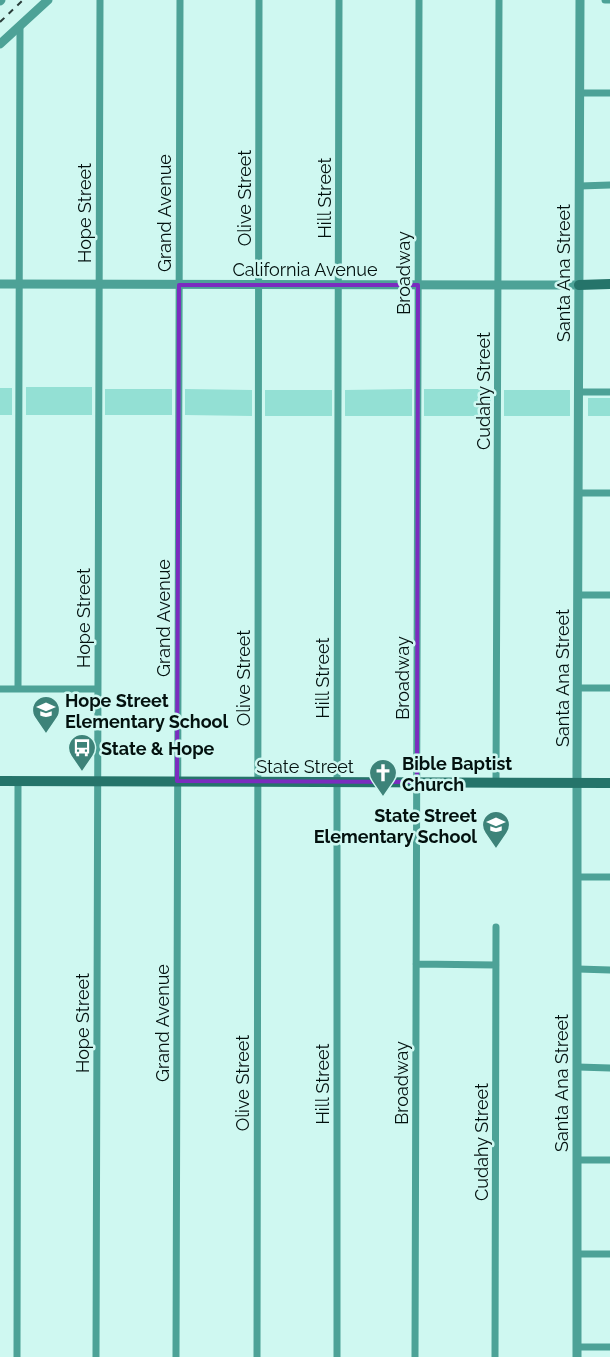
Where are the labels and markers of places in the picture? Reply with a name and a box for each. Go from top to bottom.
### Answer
place label: Hope Street Elementary School [65,690,229,732]
school or university icon: Hope Street Elementary School [31,695,61,734]
bus stop icon: State & Hope [67,733,97,772]
place label: State & Hope [101,738,215,759]
place label: Bible Baptist Church [402,753,512,795]
church icon: Bible Baptist Church [368,758,398,797]
place label: State Street Elementary School [314,805,477,847]
school or university icon: State Street Elementary School [481,810,511,849]

